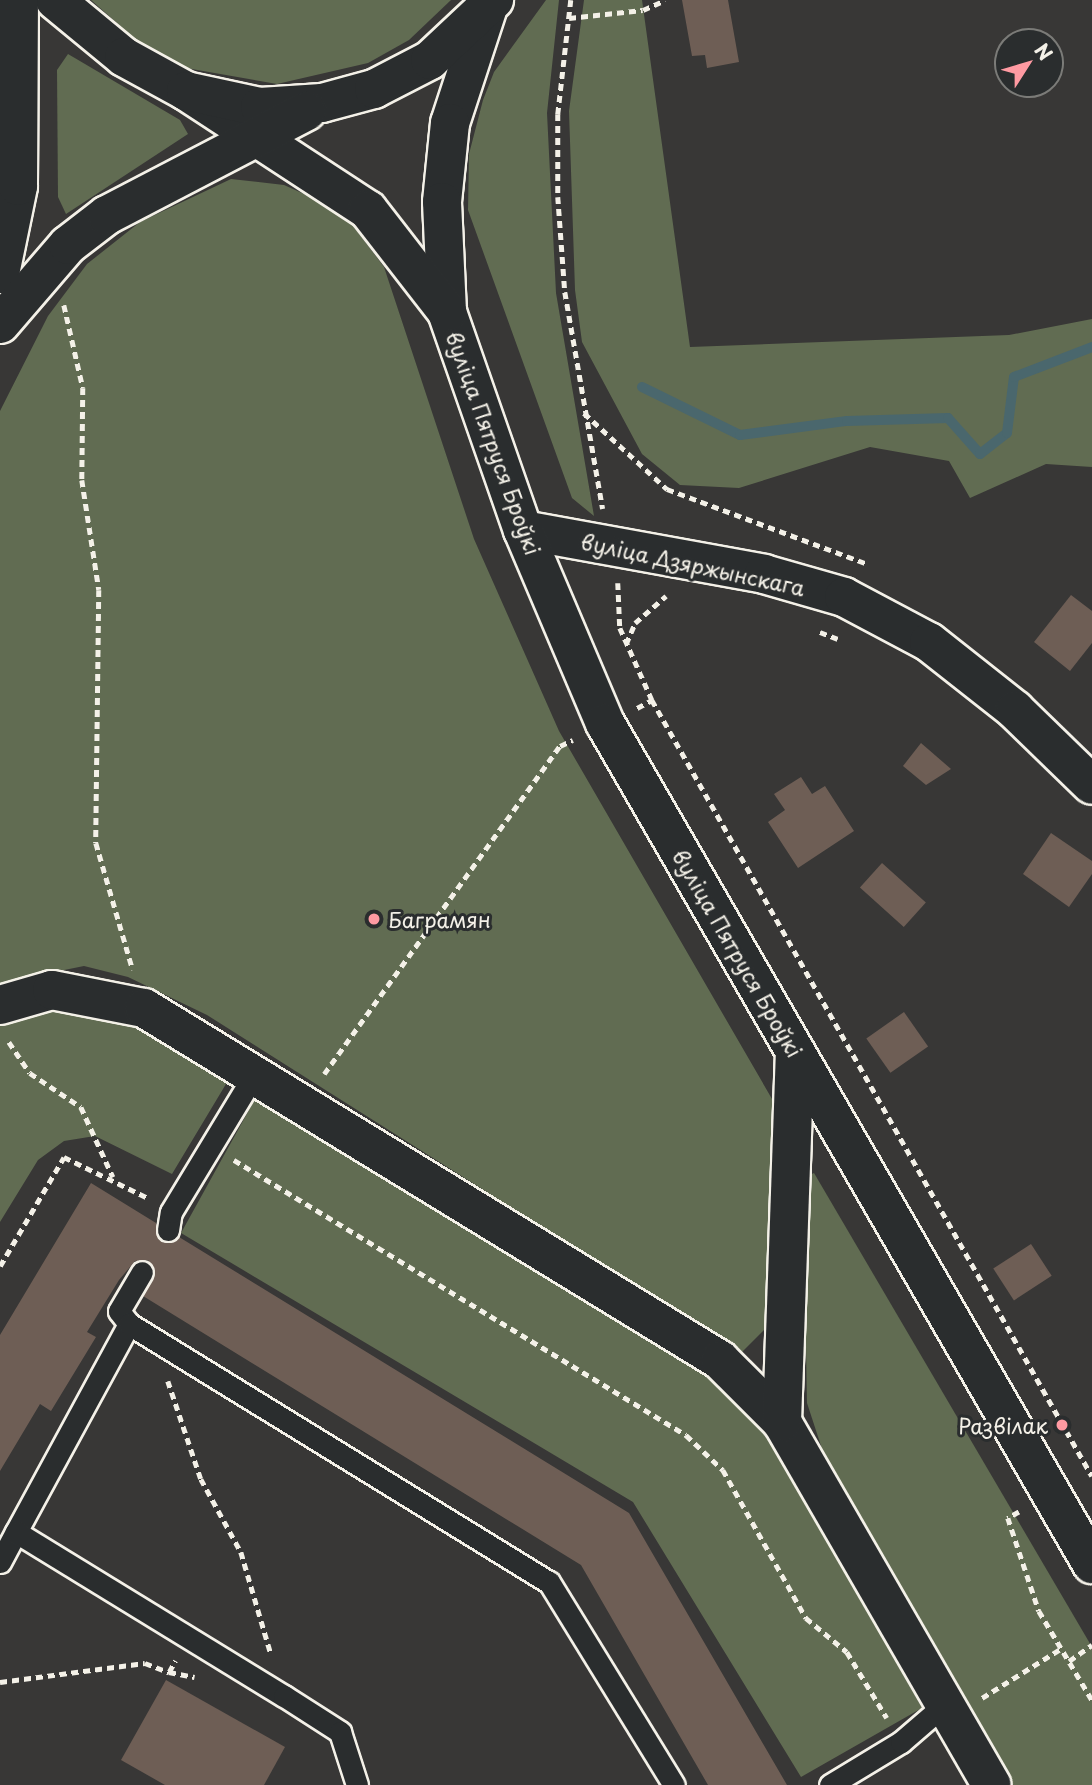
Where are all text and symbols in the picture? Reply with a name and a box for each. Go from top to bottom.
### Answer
north arrow [994,28,1064,98]
text: N [1028,37,1060,66]
street label: вуліца Пятруся Броўкі [442,328,546,558]
street label: вуліца Дзяржынскага [578,528,808,600]
street label: вуліца Пятруся Броўкі [668,845,808,1061]
place label: Баграмян [388,906,491,932]
marker: Баграмян [366,911,382,927]
place label: Развілак [958,1412,1048,1438]
marker: Развілак [1054,1417,1070,1433]

